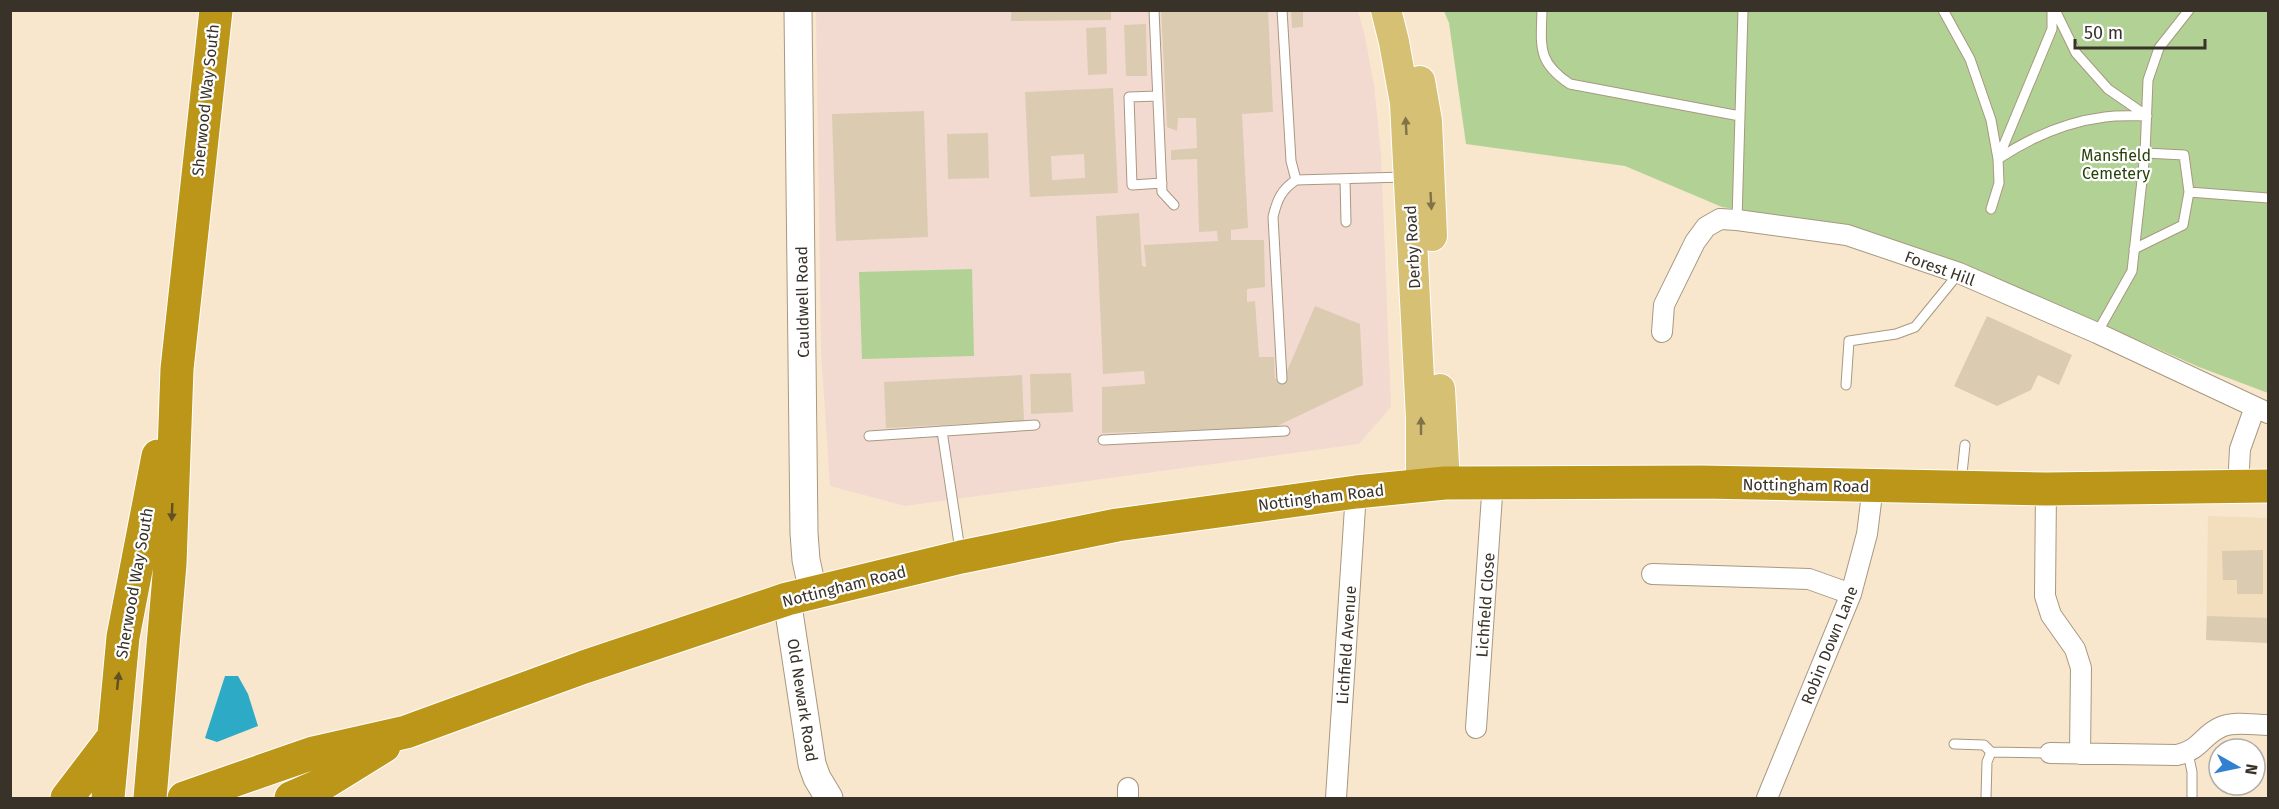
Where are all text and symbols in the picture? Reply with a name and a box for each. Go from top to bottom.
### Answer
scale bar [2075,12,2206,50]
text: 50 m [2084,22,2123,44]
street label: Sherwood Way South [188,23,223,177]
one-way arrow [1402,117,1411,136]
park label: Mansfield Cemetery [2081,146,2151,183]
one-way arrow [1426,191,1435,210]
street label: Derby Road [1401,205,1424,289]
street label: Cauldwell Road [792,246,813,358]
street label: Forest Hill [1902,247,1978,290]
one-way arrow [1416,417,1426,436]
street label: Nottingham Road [1742,475,1870,496]
street label: Nottingham Road [1257,480,1385,515]
one-way arrow [167,502,176,521]
street label: Sherwood Way South [112,506,157,660]
street label: Lichfield Close [1472,552,1499,658]
street label: Nottingham Road [780,562,908,611]
street label: Robin Down Lane [1797,583,1862,707]
street label: Lichfield Avenue [1333,585,1360,705]
street label: Old Newark Road [783,637,822,763]
one-way arrow [113,671,123,690]
north arrow [2207,737,2267,797]
text: N [2241,763,2262,776]

